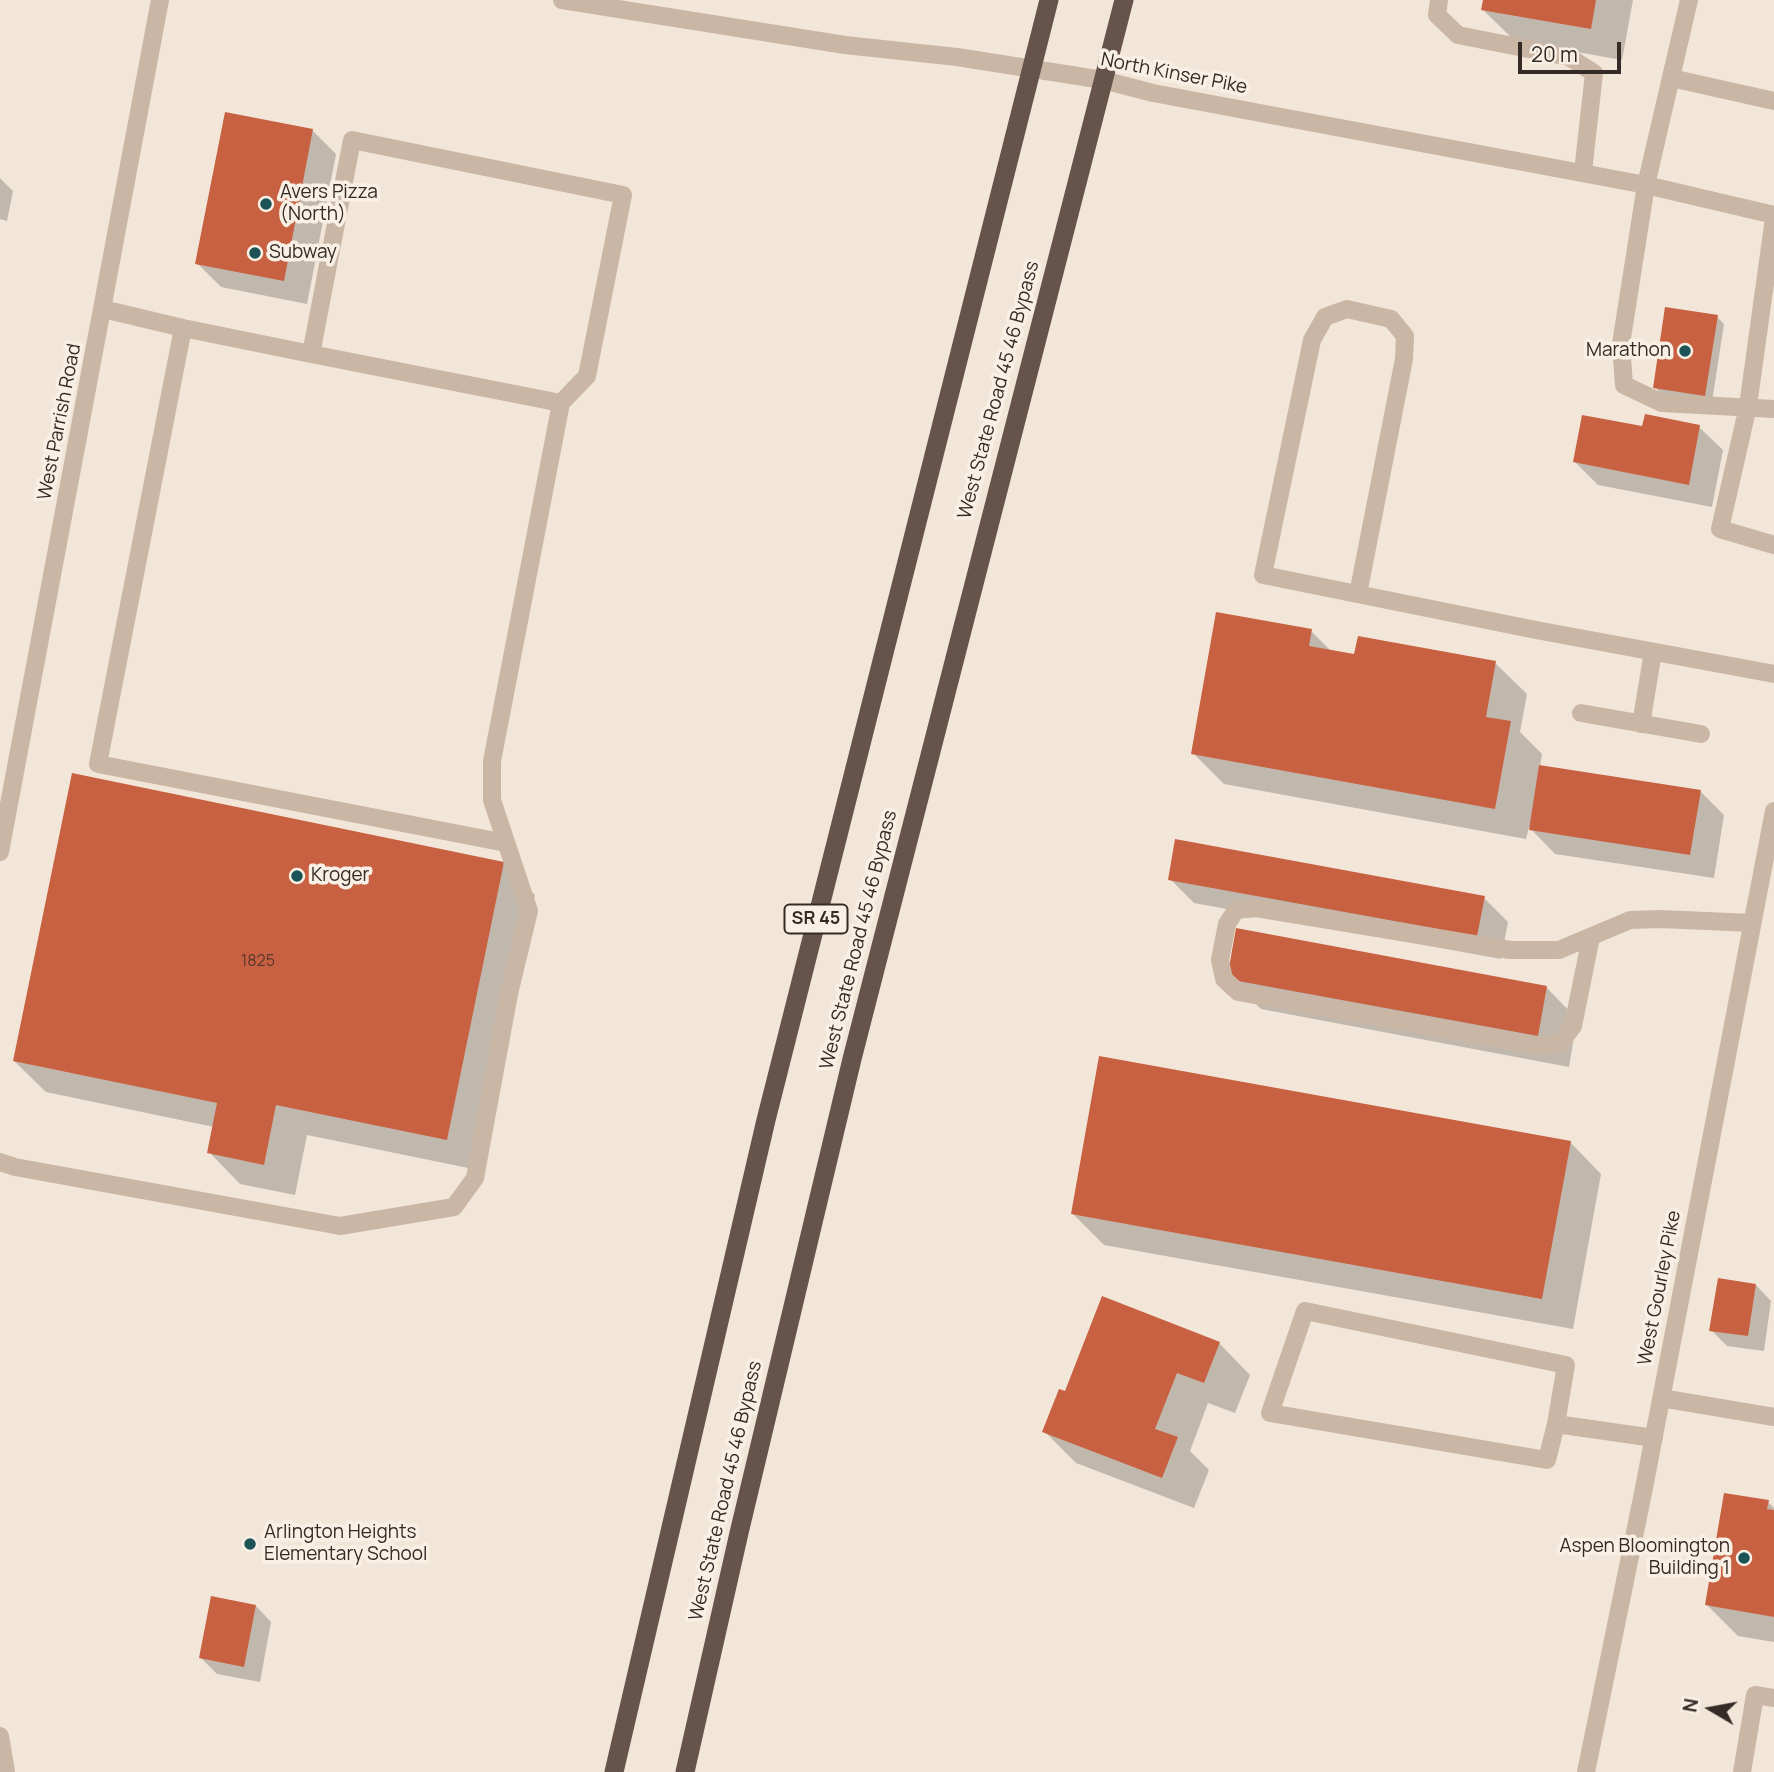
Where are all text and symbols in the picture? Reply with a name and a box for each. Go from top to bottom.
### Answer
scale bar [1522,28,1625,72]
text: 20 m [1531,40,1578,68]
street label: North Kinser Pike [1099,49,1249,99]
place label: Avers Pizza (North) [280,182,378,226]
marker: Avers Pizza (North) [258,196,274,212]
place label: Subway [269,242,337,264]
marker: Subway [247,245,263,261]
street label: West State Road 45 46 Bypass [954,259,1044,521]
place label: Marathon [1586,340,1671,362]
street label: West Parrish Road [34,342,86,502]
marker: Marathon [1677,343,1693,359]
street label: West State Road 45 46 Bypass [816,808,902,1072]
place label: Kroger [311,865,369,887]
marker: Kroger [289,868,305,884]
road number: SR 45 [784,904,848,934]
house number: 1825 [241,952,275,972]
street label: West Gourley Pike [1634,1209,1686,1367]
street label: West State Road 45 46 Bypass [685,1359,767,1623]
place label: Arlington Heights Elementary School [264,1522,427,1566]
marker: Arlington Heights Elementary School [242,1536,258,1552]
place label: Aspen Bloomington Building 1 [1559,1536,1730,1580]
marker: Aspen Bloomington Building 1 [1736,1550,1752,1566]
north arrow [1676,1674,1746,1744]
text: N [1676,1696,1704,1714]

